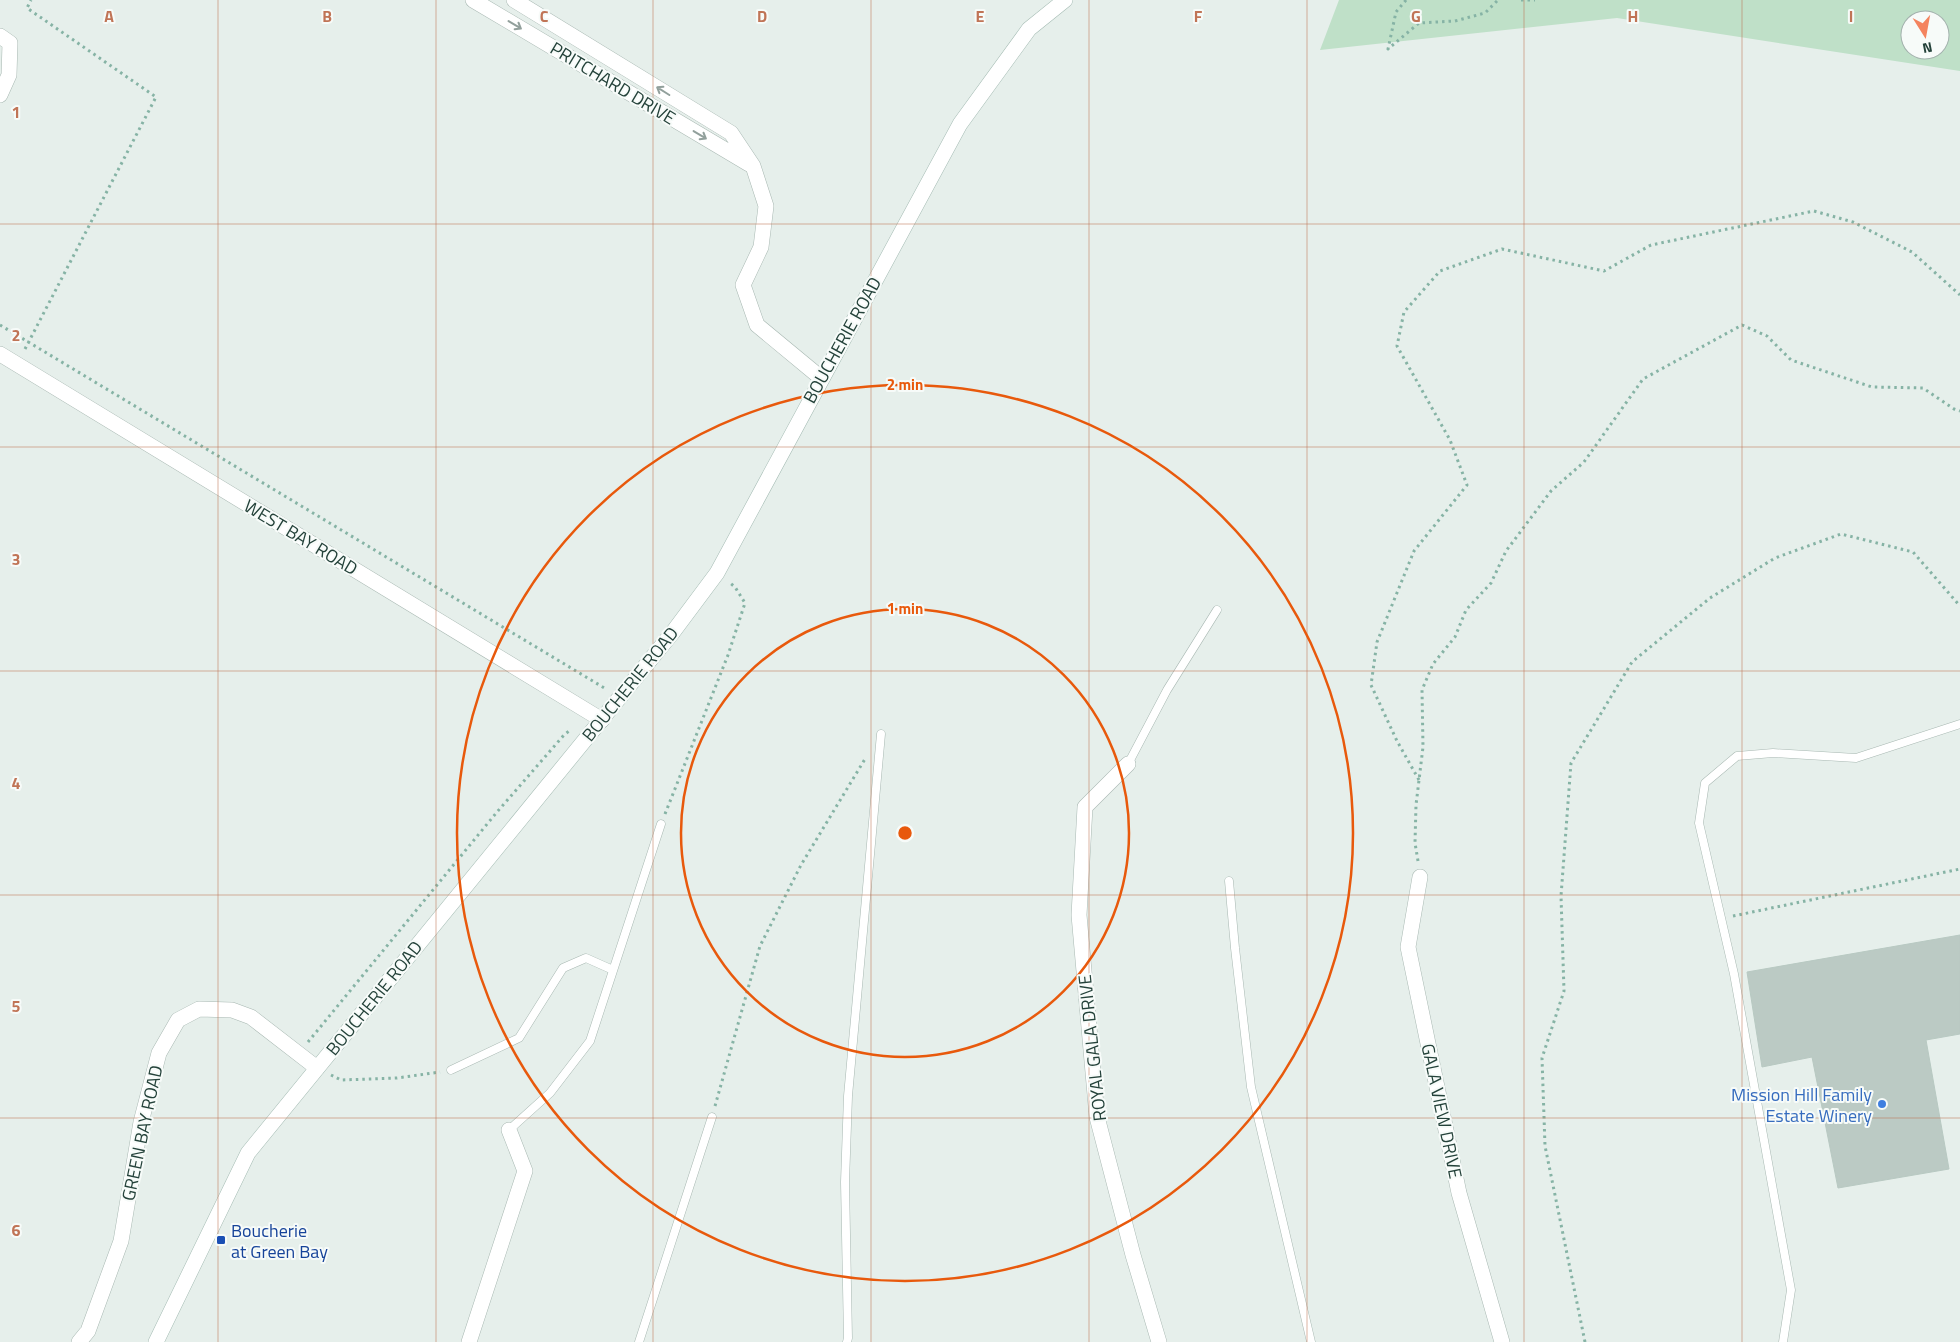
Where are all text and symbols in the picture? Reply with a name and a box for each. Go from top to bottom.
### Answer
text: A [104,4,114,28]
text: B [322,4,332,28]
text: C [540,4,549,28]
text: D [757,4,767,28]
text: E [976,4,985,28]
text: F [1194,4,1203,28]
text: G [1411,4,1421,28]
text: H [1628,4,1638,28]
text: I [1849,4,1853,28]
north arrow [1900,10,1950,60]
one-way arrow [507,20,521,30]
street label: PRITCHARD DRIVE [545,35,681,131]
text: N [1921,37,1934,59]
one-way arrow [657,86,671,96]
text: 1 [12,100,20,124]
one-way arrow [692,130,706,140]
street label: BOUCHERIE ROAD [796,272,888,408]
text: 2 [12,323,20,347]
text: 2 min [887,373,923,396]
street label: WEST BAY ROAD [239,492,363,582]
text: 3 [12,547,20,571]
text: 1 min [887,597,923,620]
street label: BOUCHERIE ROAD [575,621,685,747]
text: 4 [12,771,21,795]
centre of rings [896,824,914,842]
street label: BOUCHERIE ROAD [319,935,429,1061]
street label: ROYAL GALA DRIVE [1071,973,1113,1123]
text: 5 [12,994,21,1018]
street label: GALA VIEW DRIVE [1415,1041,1470,1181]
street label: GREEN BAY ROAD [114,1063,170,1203]
place label: Mission Hill Family Estate Winery [1731,1081,1872,1129]
marker: Mission Hill Family Estate Winery [1876,1098,1888,1110]
place label: Boucherie at Green Bay [231,1217,328,1265]
text: 6 [12,1218,21,1242]
marker: Boucherie at Green Bay [215,1234,227,1246]

